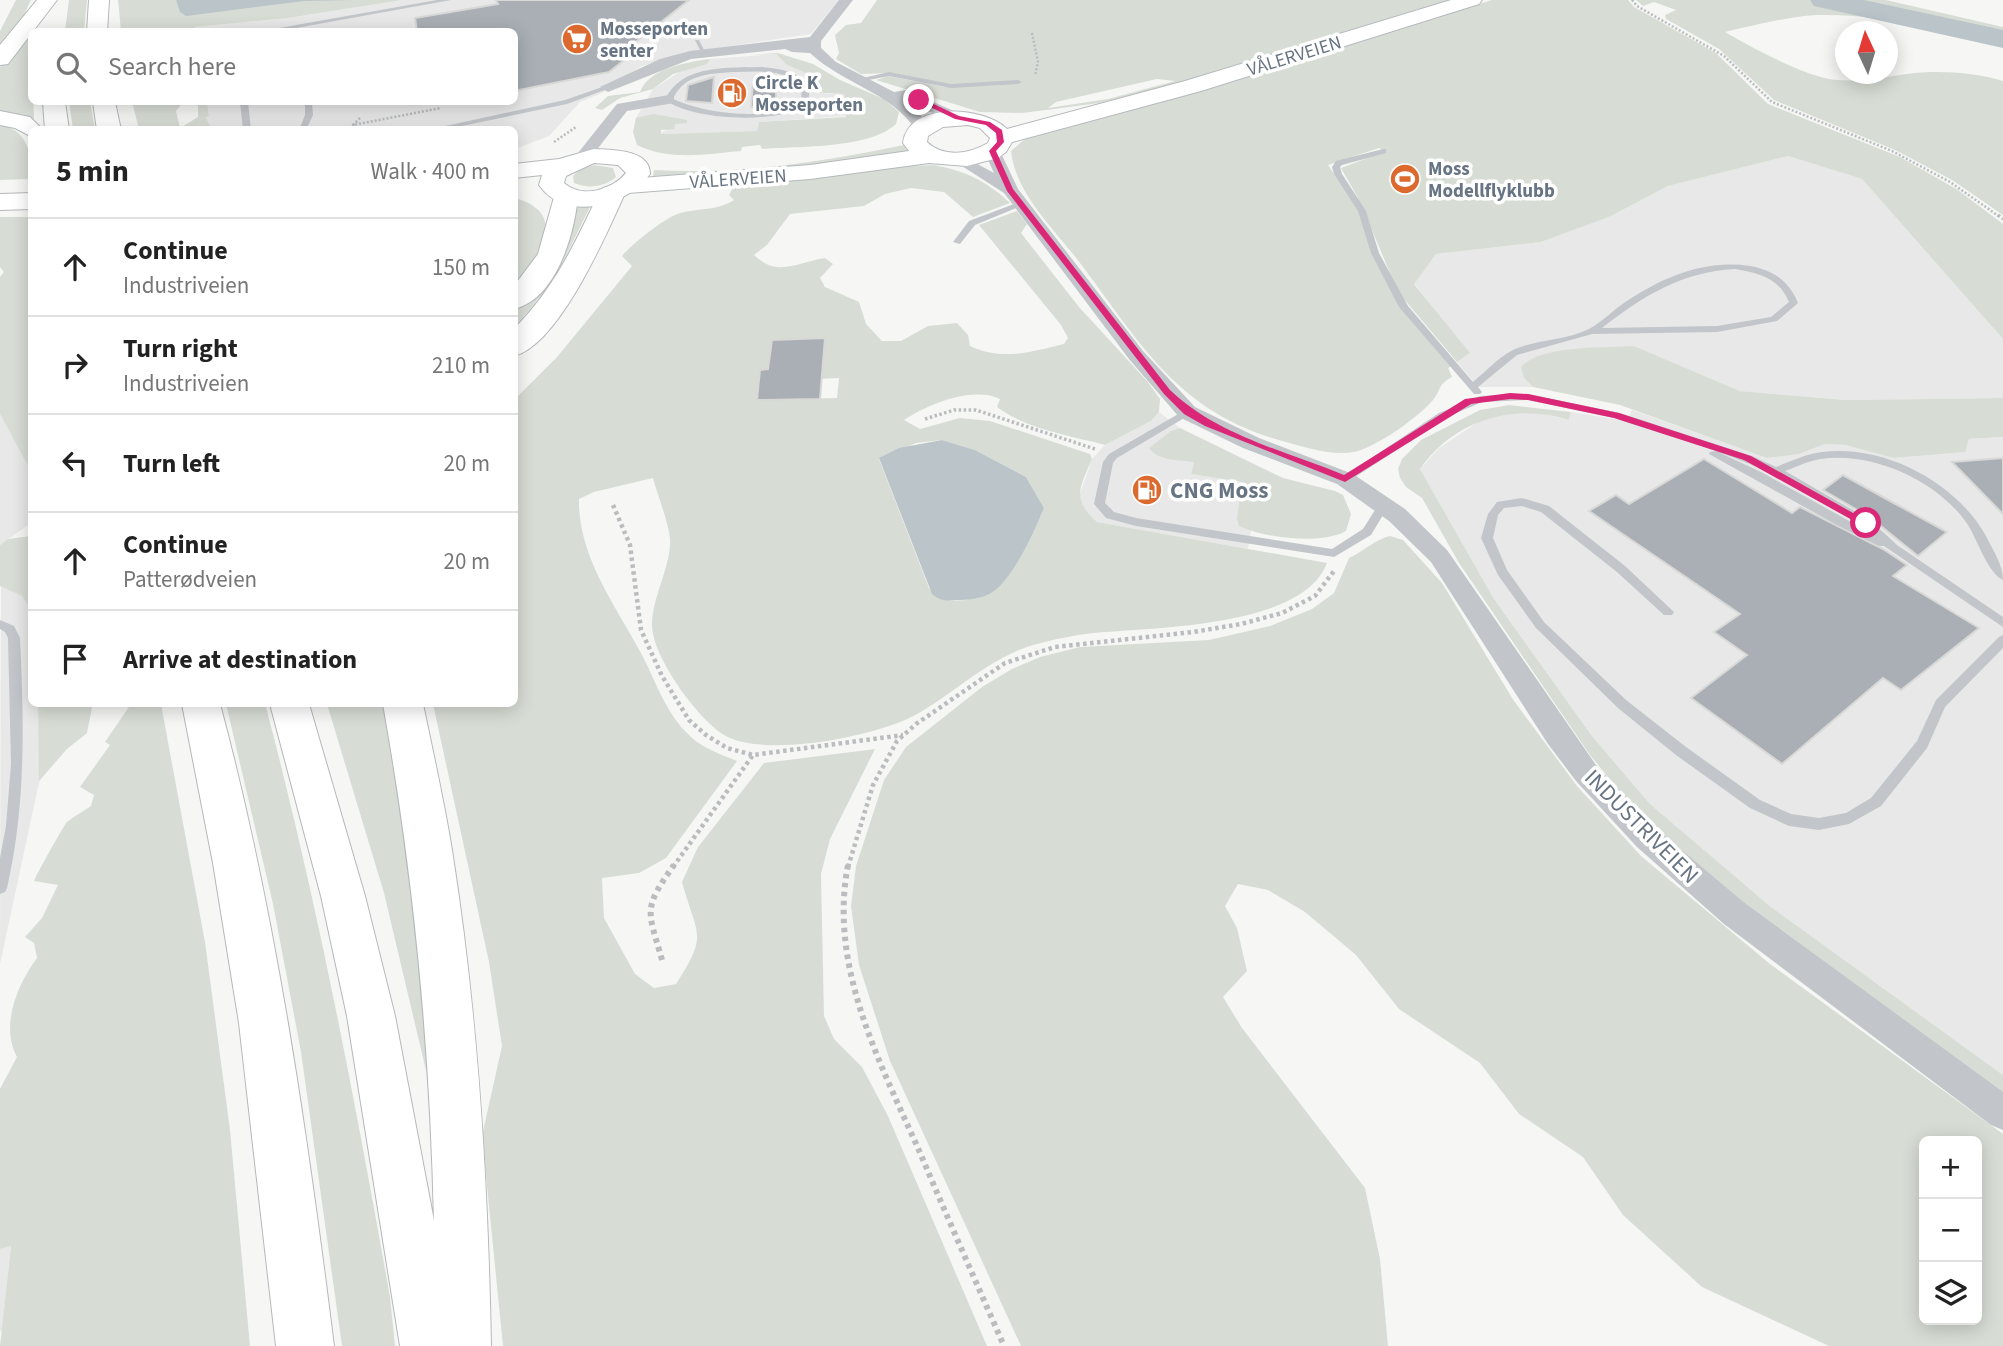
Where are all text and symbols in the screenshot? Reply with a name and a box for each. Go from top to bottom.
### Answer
place label: Mosseporten senter [600,16,708,65]
north arrow [1835,21,1898,84]
supermarket icon: Mosseporten senter [560,22,594,56]
search box [28,28,518,105]
street label: VÅLERVEIEN [1244,29,1345,84]
icon: search [52,48,90,86]
text: Search here [108,48,236,85]
place label: Circle K Mosseporten [755,70,863,119]
fuel station icon: Circle K Mosseporten [715,76,749,110]
route end [903,84,934,115]
text: 5 min [56,150,129,193]
text: Walk · 400 m [371,155,490,188]
place label: Moss Modellflyklubb [1428,156,1555,205]
sports icon: Moss Modellflyklubb [1388,162,1422,196]
street label: VÅLERVEIEN [689,163,787,196]
text: Continue [123,232,228,269]
icon: ahead [56,248,94,286]
text: 150 m [432,251,490,284]
text: Industriveien [123,269,249,302]
text: Turn right [123,330,238,367]
icon: right [56,346,94,384]
text: 210 m [432,349,490,382]
text: Industriveien [123,367,249,400]
icon: left [56,444,94,482]
text: Turn left [123,445,220,482]
text: 20 m [443,447,490,480]
fuel station icon: CNG Moss [1130,473,1164,507]
place label: CNG Moss [1170,474,1269,507]
route start [1850,507,1881,538]
text: Continue [123,526,228,563]
icon: ahead [56,542,94,580]
text: 20 m [443,545,490,578]
text: Patterødveien [123,563,257,596]
icon: arrive [56,640,94,678]
text: Arrive at destination [123,641,357,678]
street label: INDUSTRIVEIEN [1577,762,1706,891]
map controls [1919,1136,1982,1325]
button: + [1919,1136,1982,1199]
button: − [1919,1199,1982,1262]
button: layers [1919,1262,1982,1325]

